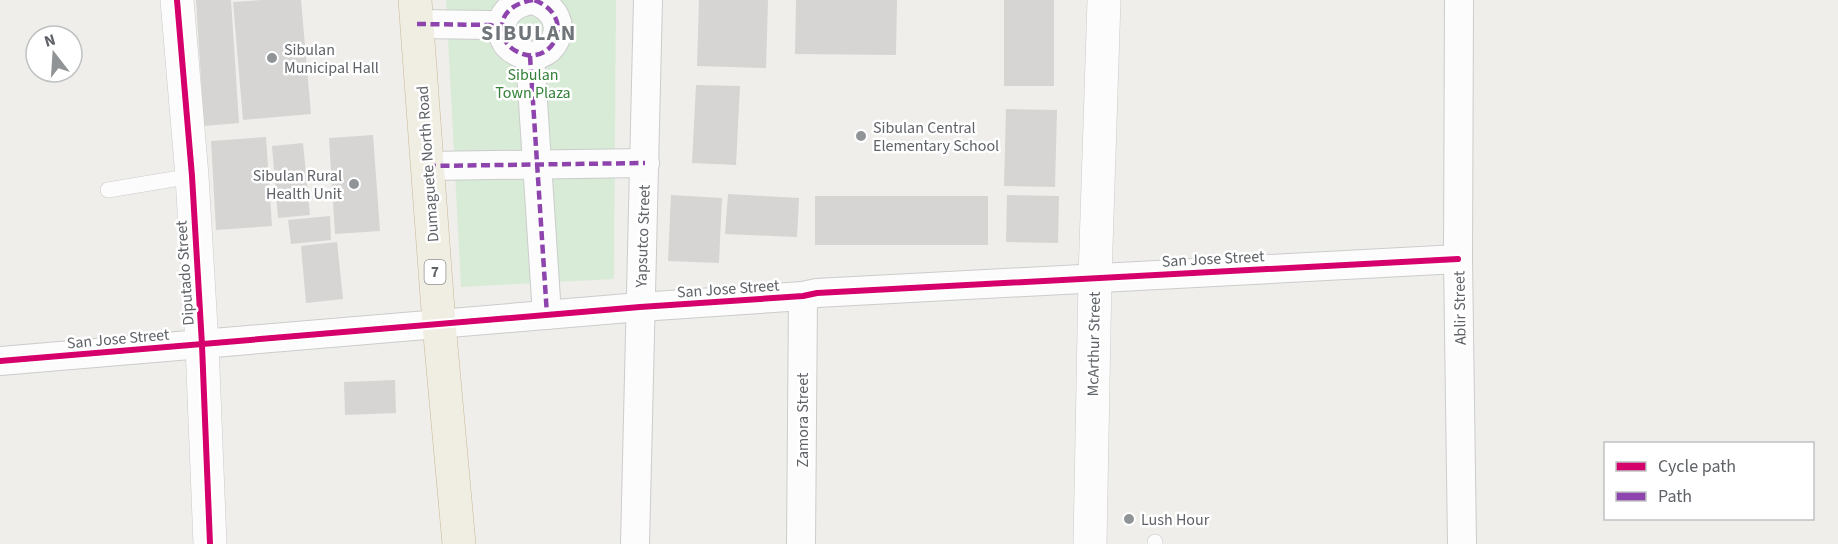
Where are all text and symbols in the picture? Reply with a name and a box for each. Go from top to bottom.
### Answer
district label: SIBULAN [481,17,577,49]
north arrow [24,24,84,84]
text: N [42,29,58,53]
place label: Sibulan Municipal Hall [284,39,379,79]
marker: Sibulan Municipal Hall [265,51,279,65]
park label: Sibulan Town Plaza [495,64,571,104]
street label: Dumaguete North Road [412,85,444,243]
place label: Sibulan Central Elementary School [873,117,999,157]
marker: Sibulan Central Elementary School [854,129,868,143]
place label: Sibulan Rural Health Unit [253,165,343,205]
marker: Sibulan Rural Health Unit [347,177,361,191]
street label: Yapsutco Street [630,184,656,289]
street label: Diputado Street [170,219,200,326]
street label: San Jose Street [1161,245,1266,273]
road number: 7 [424,260,446,284]
street label: Ablir Street [1448,270,1472,345]
street label: San Jose Street [676,274,781,304]
street label: McArthur Street [1082,291,1106,397]
street label: San Jose Street [66,324,171,354]
street label: Zamora Street [792,372,814,467]
legend [1604,442,1814,520]
text: Cycle path [1658,454,1736,479]
text: Path [1658,484,1692,509]
place label: Lush Hour [1141,509,1210,531]
marker: Lush Hour [1122,512,1136,526]

